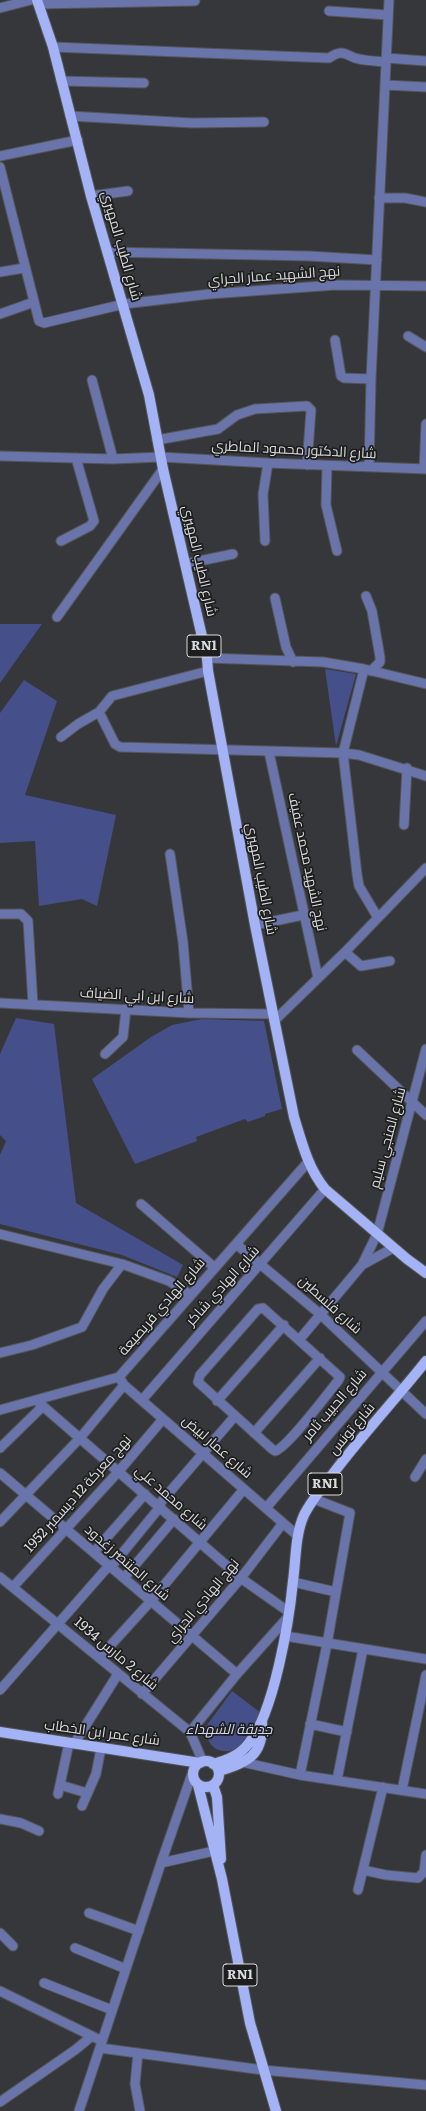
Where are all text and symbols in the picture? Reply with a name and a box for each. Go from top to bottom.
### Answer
street label: شارع الطيب المهيري [97,189,145,303]
street label: نهج الشهيد عمار الجراي [207,263,341,289]
street label: شارع الدكتور محمود الماطري [211,437,377,463]
street label: شارع الطيب المهيري [178,504,220,618]
road number: RN1 [187,635,221,657]
street label: نهج الشهيد محمد عفيف [284,791,330,933]
street label: شارع الطيب المهيري [242,822,280,936]
street label: شارع ابن ابي الضياف [79,985,195,1007]
street label: شارع المنجي سليم [366,1086,410,1190]
street label: شارع الهادي شاكر [183,1243,263,1329]
street label: شارع الهادي قريصيعة [115,1255,209,1359]
street label: شارع فلسطين [295,1272,365,1338]
street label: شارع الحبيب ثامر [299,1366,371,1444]
street label: شارع تونس [325,1399,379,1459]
street label: شارع عمار لبيض [178,1412,256,1482]
street label: نهج معركة 12 ديسمبر 1952 [21,1432,135,1556]
street label: شارع محمد علي [131,1462,211,1534]
road number: RN1 [308,1473,342,1495]
street label: شارع المنتصر زغدود [81,1521,173,1605]
street label: نهج الهادي الجراي [163,1556,243,1646]
street label: شارع 2 مارس 1934 [71,1614,161,1694]
street label: شارع عمر ابن الخطاب [43,1717,161,1749]
park label: جديقة الشهداء [186,1722,272,1738]
road number: RN1 [223,1964,257,1986]

